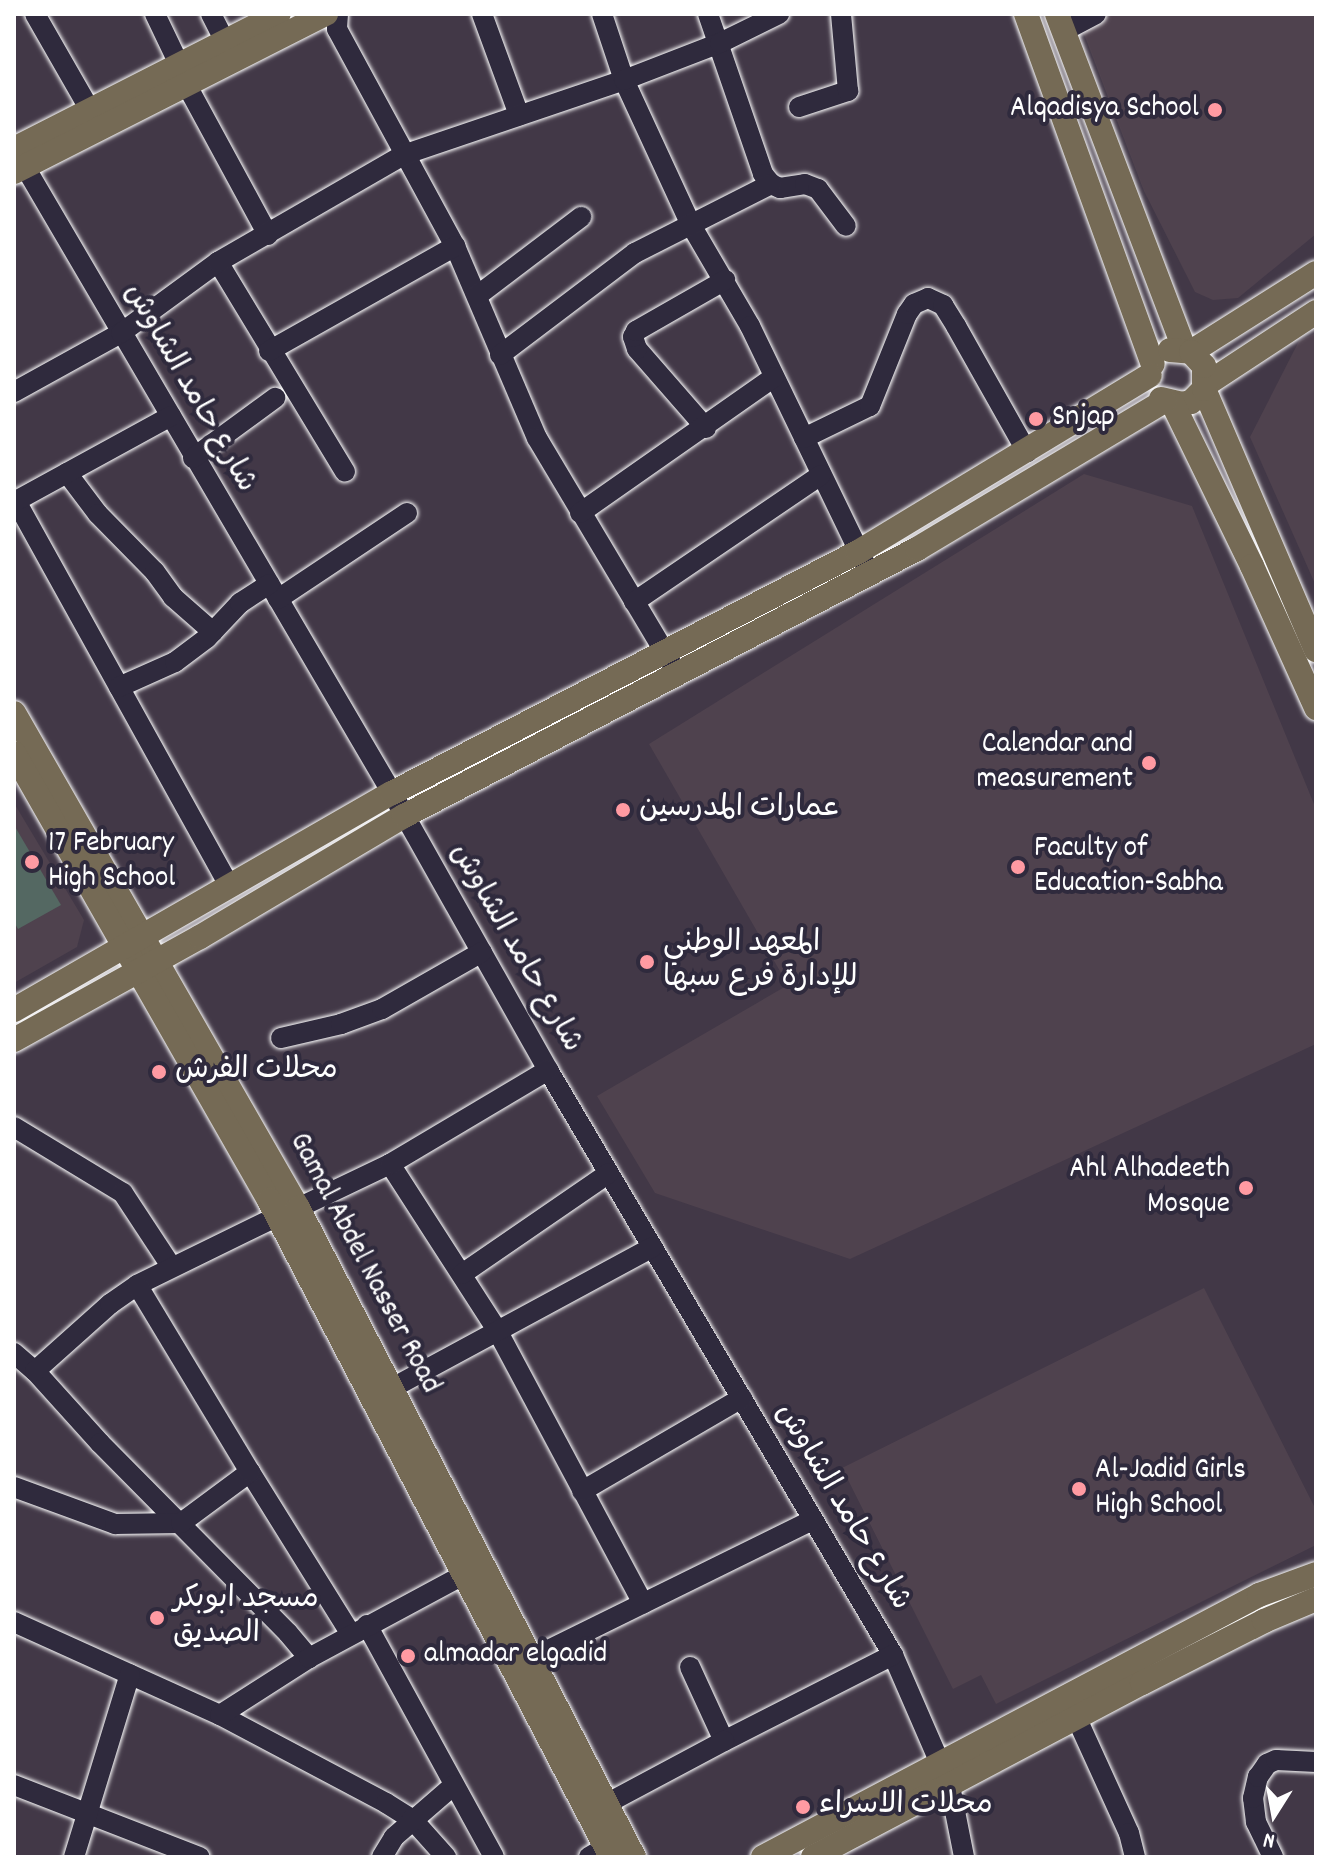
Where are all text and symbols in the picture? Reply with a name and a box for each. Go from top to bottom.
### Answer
place label: Alqadisya School [1010,92,1199,128]
marker: Alqadisya School [1206,101,1224,119]
street label: شارع حامد الشاوش [114,278,262,500]
place label: Snjap [1052,401,1115,437]
marker: Snjap [1027,410,1045,428]
place label: Calendar and measurement [976,728,1133,798]
marker: Calendar and measurement [1140,754,1158,772]
place label: عمارات المدرسين [639,792,841,828]
marker: عمارات المدرسين [614,801,632,819]
place label: 17 February High School [48,827,175,898]
place label: Faculty of Education-Sabha [1034,832,1223,902]
street label: شارع حامد الشاوش [440,838,588,1060]
marker: 17 February High School [23,853,41,871]
marker: Faculty of Education-Sabha [1009,858,1027,876]
place label: المعهد الوطني للإدارة فرع سبها [663,927,858,998]
marker: المعهد الوطني للإدارة فرع سبها [638,953,656,971]
place label: محلات الفرش [175,1054,338,1090]
marker: محلات الفرش [150,1063,168,1081]
street label: Gamal Abdel Nasser Road [279,1128,447,1400]
place label: Ahl Alhadeeth Mosque [1069,1153,1230,1224]
marker: Ahl Alhadeeth Mosque [1237,1179,1255,1197]
street label: شارع حامد الشاوش [765,1398,917,1618]
place label: Al-Jadid Girls High School [1095,1454,1246,1524]
marker: Al-Jadid Girls High School [1070,1480,1088,1498]
place label: مسجد ابوبكر الصديق [173,1583,319,1654]
marker: مسجد ابوبكر الصديق [148,1609,166,1627]
place label: almadar elgadid [424,1638,607,1674]
marker: almadar elgadid [399,1647,417,1665]
north arrow [1234,1775,1314,1855]
place label: محلات الاسراء [819,1789,993,1825]
marker: محلات الاسراء [794,1798,812,1816]
text: N [1261,1823,1278,1855]

